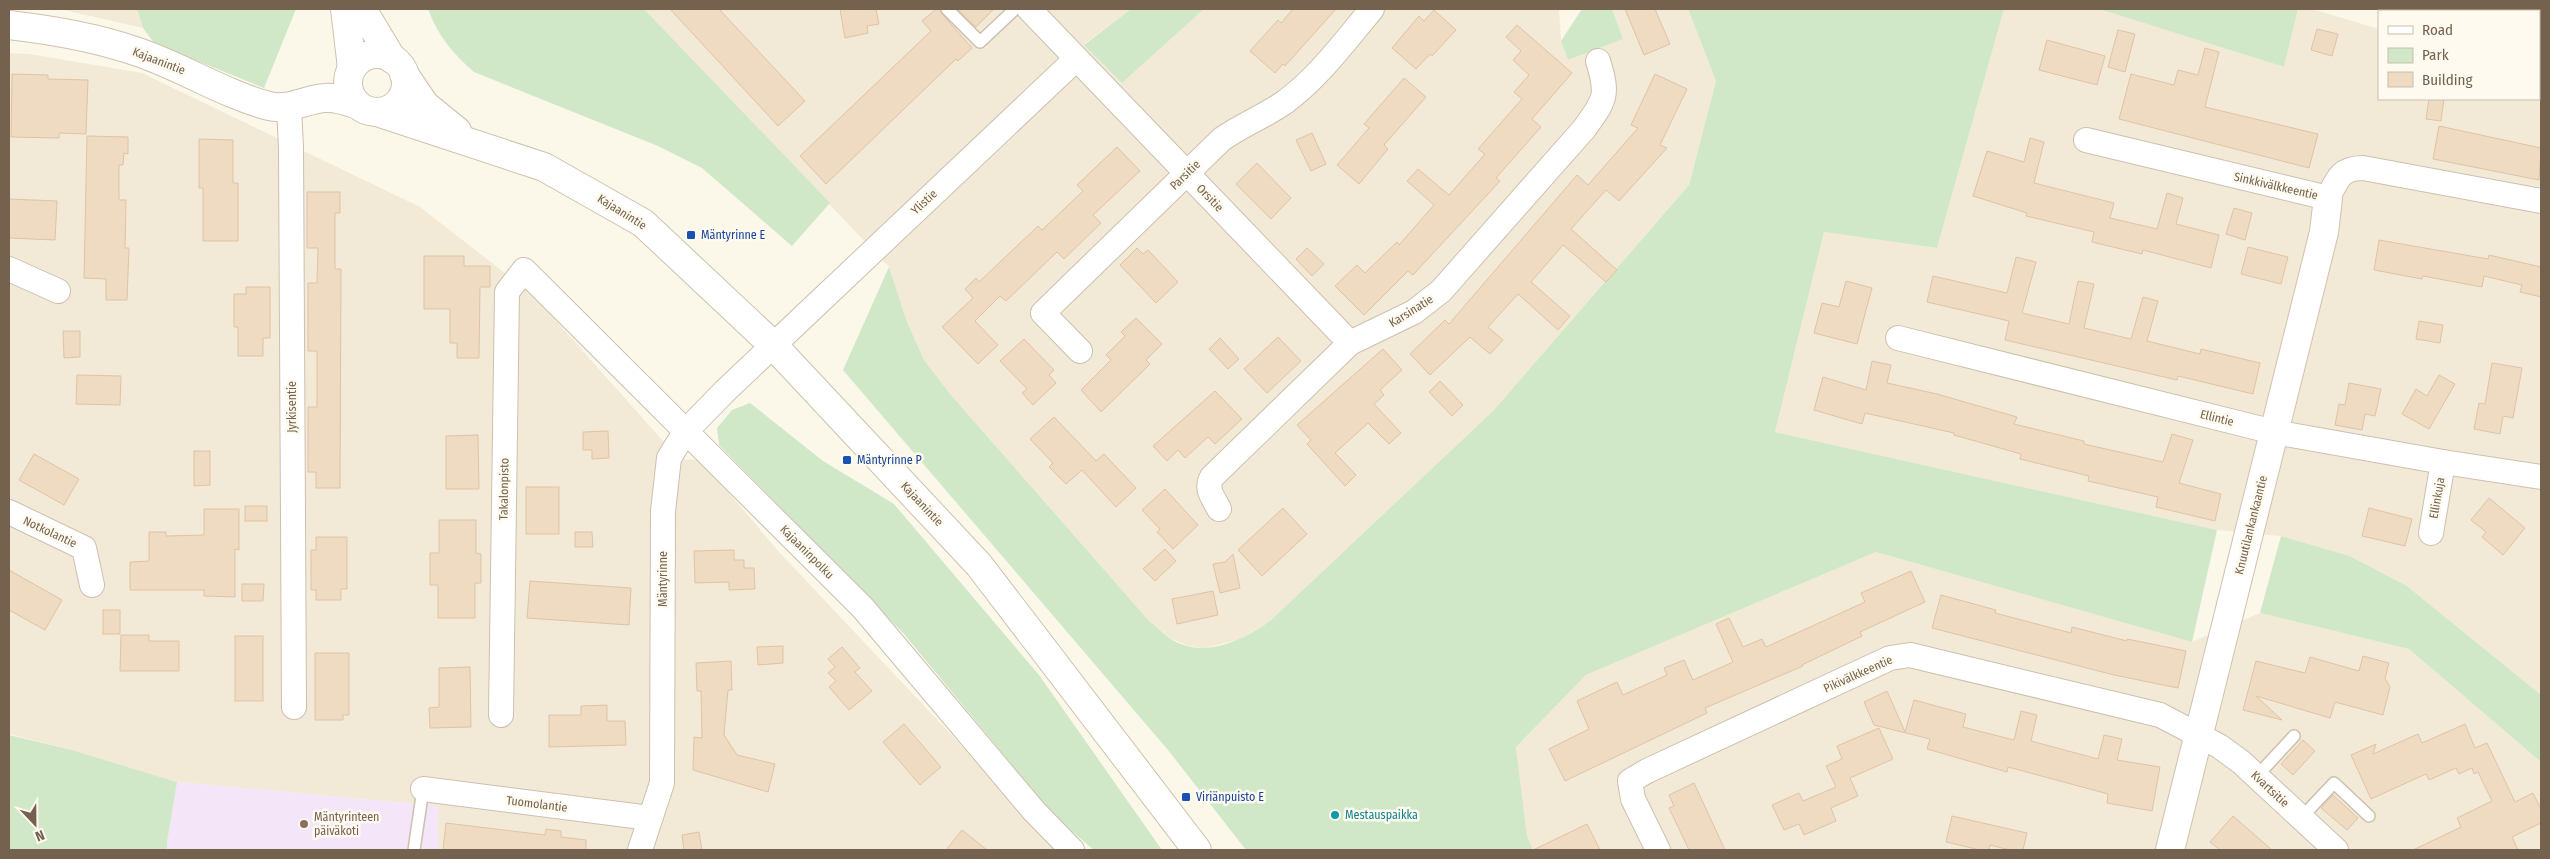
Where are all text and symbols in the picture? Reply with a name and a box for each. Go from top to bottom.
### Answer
legend [2378,10,2540,100]
text: Road [2422,21,2453,39]
street label: Kajaanintie [131,45,187,77]
text: Park [2422,46,2449,64]
text: Building [2422,71,2473,89]
street label: Parsitie [1167,157,1203,193]
street label: Sinkkivälkkeentie [2233,170,2319,202]
street label: Orsitie [1194,181,1226,215]
street label: Ylistie [908,187,940,217]
street label: Kajaanintie [595,191,649,233]
place label: Mäntyrinne E [701,228,766,242]
marker: Mäntyrinne E [685,229,697,241]
street label: Karsinatie [1386,292,1436,330]
street label: Jyrkisentie [285,381,299,433]
street label: Ellintie [2199,407,2235,429]
place label: Mäntyrinne P [857,453,922,467]
marker: Mäntyrinne P [841,454,853,466]
street label: Takalonpisto [496,458,512,520]
street label: Knuutilankankaantie [2232,474,2270,576]
street label: Ellinkuja [2426,476,2448,520]
street label: Kajaanintie [898,479,946,529]
street label: Notkolantie [21,514,79,551]
street label: Kajaaninpolku [777,522,837,582]
street label: Mäntyrinne [656,551,670,607]
street label: Pikivälkkeentie [1821,652,1895,695]
street label: Kvartsitie [2248,768,2292,810]
place label: Viriänpuisto E [1196,790,1264,804]
marker: Viriänpuisto E [1180,791,1192,803]
street label: Tuomolantie [506,793,568,815]
north arrow [10,799,60,849]
place label: Mestauspaikka [1345,808,1418,822]
marker: Mestauspaikka [1329,809,1341,821]
place label: Mäntyrinteen päiväkoti [314,810,379,838]
marker: Mäntyrinteen päiväkoti [298,818,310,830]
text: N [33,826,47,845]

